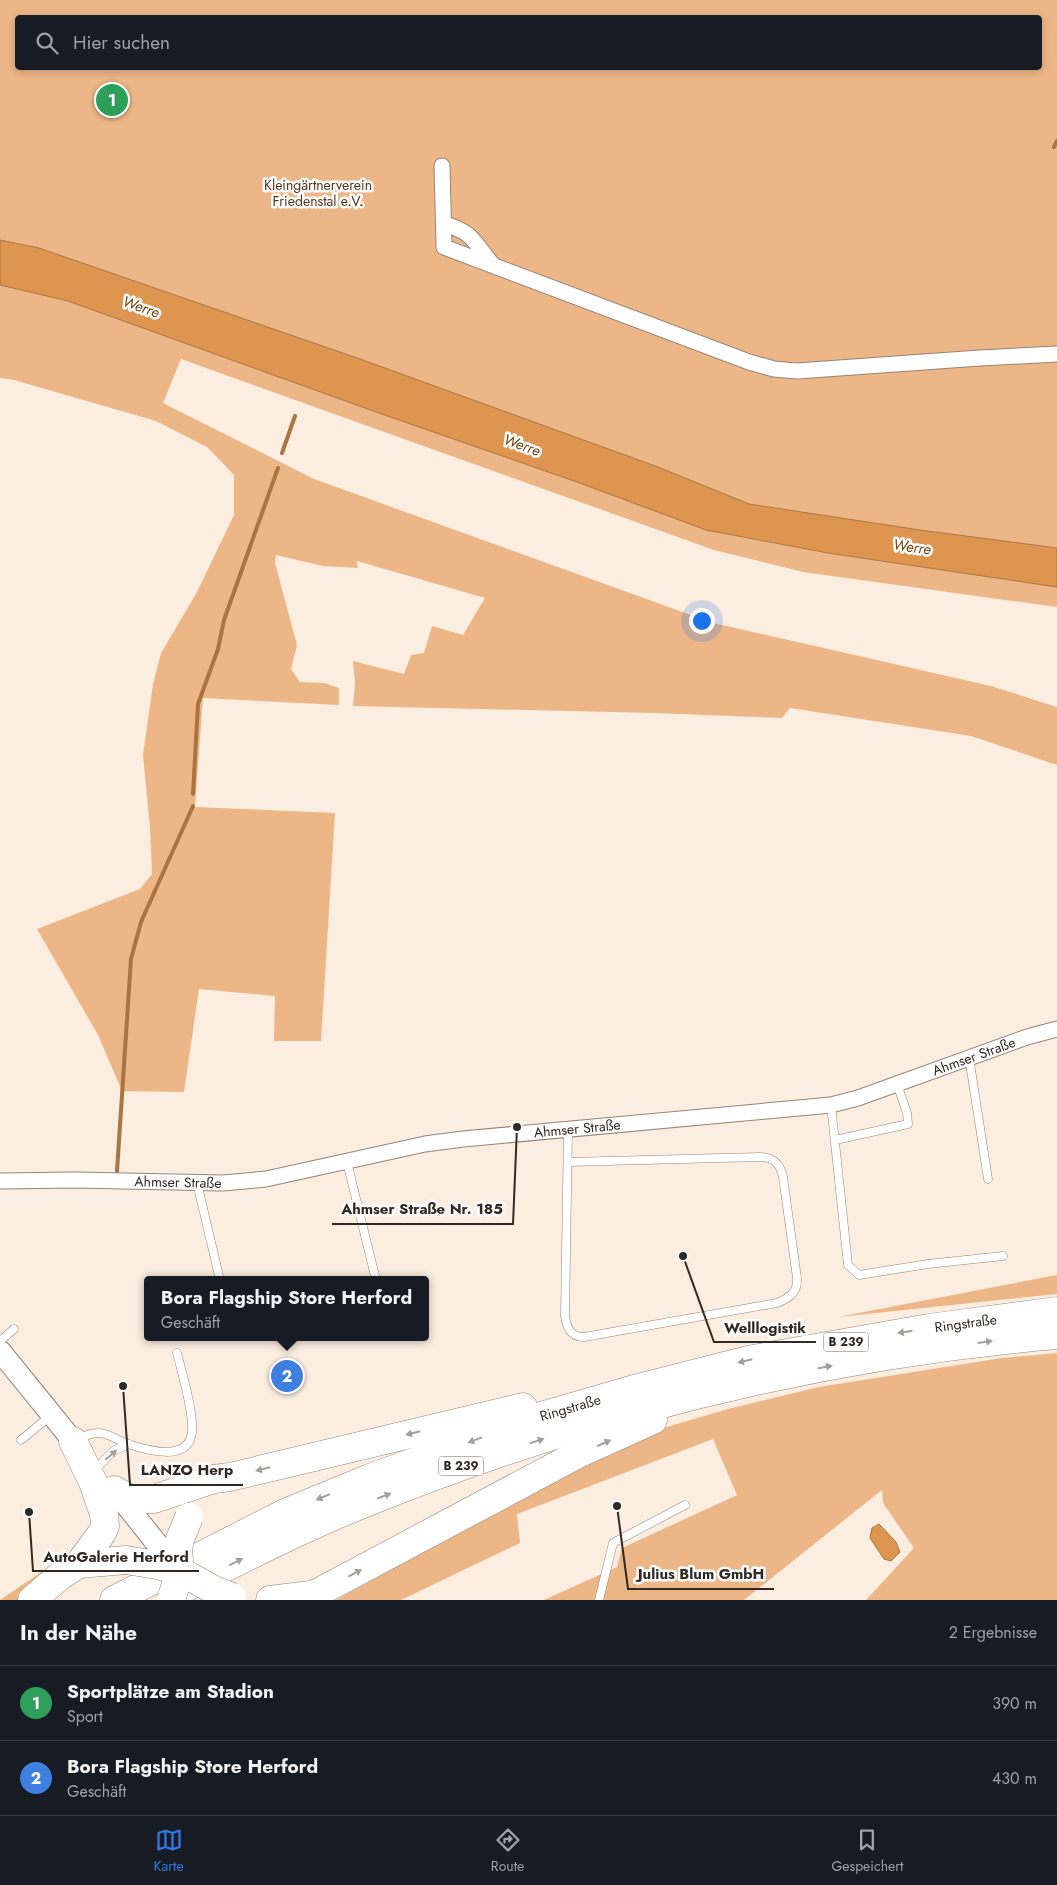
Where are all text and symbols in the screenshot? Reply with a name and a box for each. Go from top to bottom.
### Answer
search box [15,15,1042,70]
icon: search [33,29,61,57]
text: Hier suchen [73,29,170,56]
pin: 1 [96,81,128,119]
park label: Kleingärtnerverein Friedenstal e.V. [264,175,372,211]
water label: Werre [119,290,163,324]
water label: Werre [500,428,544,462]
water label: Werre [892,533,933,561]
your location [689,608,715,634]
street label: Ahmser Straße [929,1032,1018,1080]
street label: Ahmser Straße [533,1114,621,1142]
street label: Ahmser Straße [134,1171,222,1193]
callout: Ahmser Straße Nr. 185 [332,1194,513,1224]
text: Ahmser Straße Nr. 185 [340,1198,503,1220]
popup [144,1276,429,1341]
text: Bora Flagship Store Herford [161,1284,412,1311]
street label: Ringstraße [933,1309,998,1337]
text: Geschäft [161,1311,220,1334]
callout: Welllogistik [714,1312,816,1342]
text: Welllogistik [724,1317,806,1339]
one-way arrow [896,1328,912,1336]
road number: B 239 [824,1332,868,1351]
one-way arrow [978,1338,994,1346]
pin: 2 [271,1357,303,1395]
one-way arrow [737,1357,752,1365]
one-way arrow [817,1363,832,1371]
street label: Ringstraße [537,1389,603,1426]
one-way arrow [405,1429,420,1437]
one-way arrow [467,1436,482,1444]
one-way arrow [530,1437,545,1444]
one-way arrow [597,1438,611,1446]
one-way arrow [104,1449,117,1460]
callout: LANZO Herp [130,1455,243,1485]
road number: B 239 [438,1456,484,1475]
text: LANZO Herp [141,1459,233,1481]
one-way arrow [255,1465,270,1473]
one-way arrow [377,1491,391,1499]
one-way arrow [316,1494,330,1502]
callout: AutoGalerie Herford [33,1541,199,1571]
text: AutoGalerie Herford [42,1546,189,1568]
one-way arrow [229,1558,243,1566]
callout: Julius Blum GmbH [628,1559,774,1589]
text: Julius Blum GmbH [635,1563,764,1585]
one-way arrow [347,1569,362,1577]
text: In der Nähe [20,1618,137,1648]
text: 2 Ergebnisse [949,1621,1037,1644]
text: Sportplätze am Stadion [67,1678,274,1705]
text: 1 [32,1692,40,1715]
text: 390 m [992,1692,1037,1715]
text: Sport [67,1705,103,1728]
text: Bora Flagship Store Herford [67,1753,318,1780]
text: 2 [31,1767,41,1790]
text: 430 m [992,1767,1037,1790]
text: Geschäft [67,1780,126,1803]
tab: Karte [154,1826,184,1876]
tab: Route [491,1826,524,1876]
tab: Gespeichert [831,1826,903,1876]

